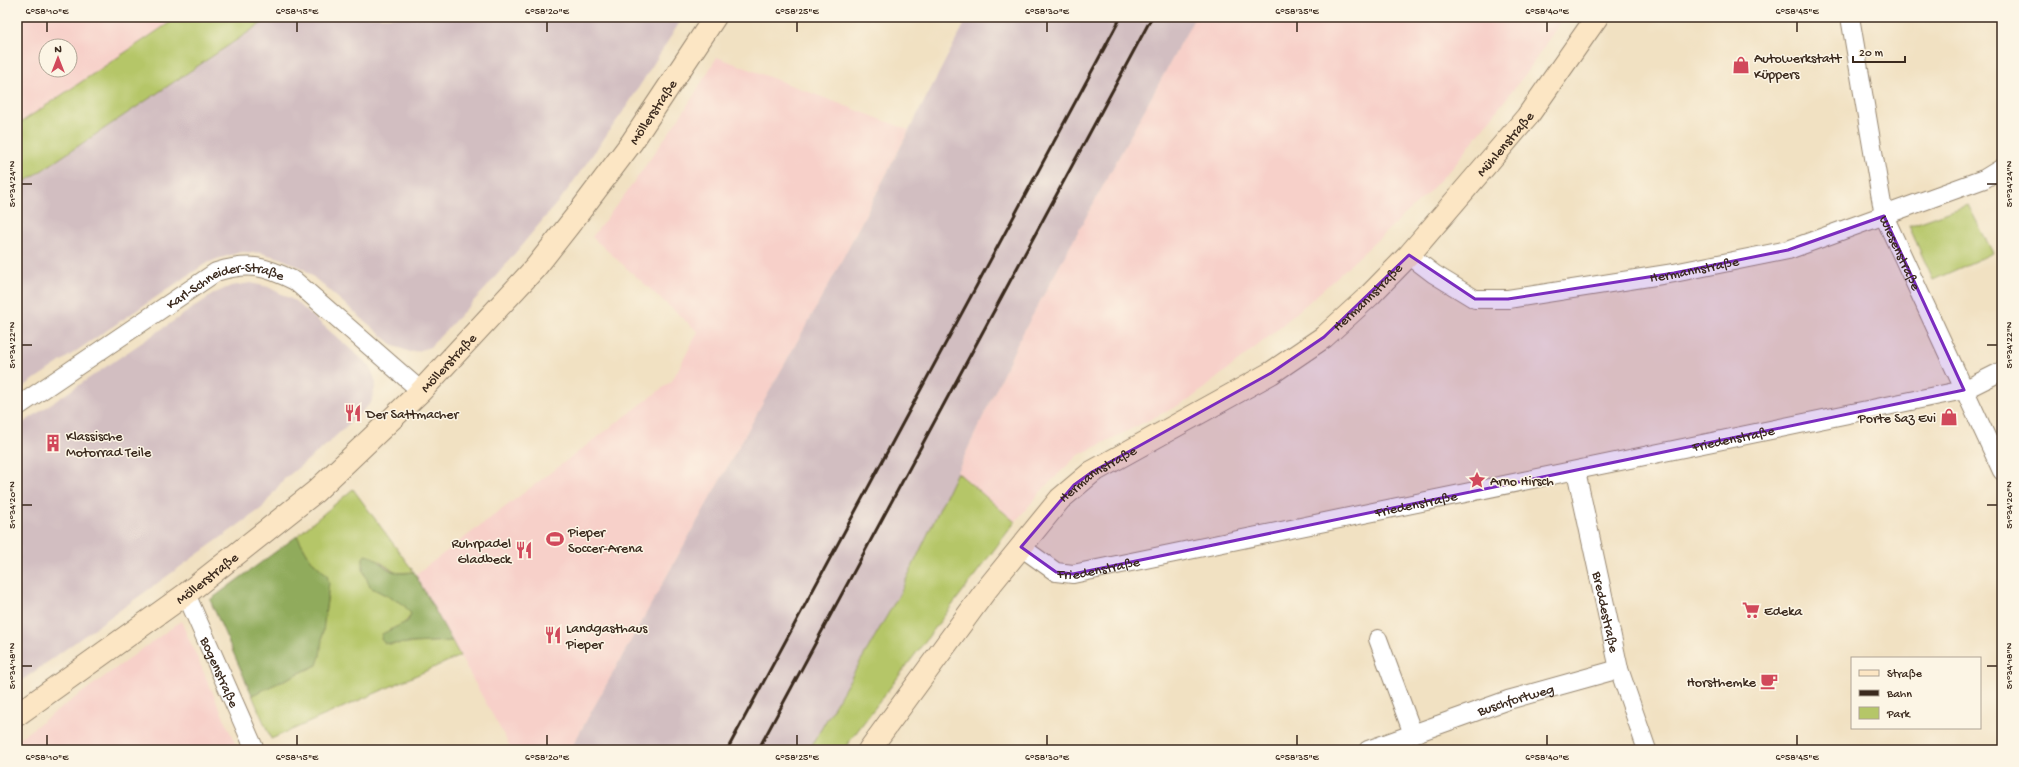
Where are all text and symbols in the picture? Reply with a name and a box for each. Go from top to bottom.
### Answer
text: 6°58'10"E [26,6,69,18]
text: 6°58'15"E [276,6,319,18]
text: 6°58'20"E [525,6,570,18]
text: 6°58'25"E [775,6,819,18]
text: 6°58'30"E [1025,6,1070,18]
text: 6°58'35"E [1275,6,1320,18]
text: 6°58'40"E [1525,6,1570,18]
text: 6°58'45"E [1775,6,1819,18]
north arrow [38,38,78,78]
scale bar [1853,38,1905,64]
text: N [54,44,62,56]
text: 20 m [1859,47,1884,61]
place label: Autowerkstatt Küppers [1754,51,1842,84]
shop icon: Autowerkstatt Küppers [1731,55,1751,75]
street label: Möllerstraße [627,76,682,149]
street label: Mühlenstraße [1474,109,1540,181]
text: 51°34'24"N [7,160,19,207]
text: 51°34'24"N [2004,160,2016,207]
street label: Wiesenstraße [1874,213,1924,294]
street label: Hermannstraße [1649,254,1741,288]
street label: Karl-Schneider-Straße [164,260,287,314]
street label: Hermannstraße [1330,260,1408,336]
text: 51°34'22"N [7,321,19,368]
text: 51°34'22"N [2004,321,2016,368]
street label: Möllerstraße [418,330,482,397]
restaurant icon: Der Sattmacher [343,403,363,423]
place label: Der Sattmacher [365,407,460,424]
shop icon: Porte Saz Evi [1939,407,1959,427]
place label: Porte Saz Evi [1857,411,1936,428]
street label: Friedenstraße [1690,423,1777,457]
place label: Klassische Motorrad Teile [66,429,152,462]
building icon: Klassische Motorrad Teile [43,433,63,453]
street label: Hermannstraße [1056,443,1141,507]
place icon: Arno Hirsch [1467,470,1487,490]
place label: Arno Hirsch [1490,474,1554,491]
text: 51°34'20"N [7,481,19,529]
text: 51°34'20"N [2004,481,2016,529]
street label: Friedenstraße [1372,489,1460,523]
place label: Pieper Soccer-Arena [567,525,644,558]
sports icon: Pieper Soccer-Arena [545,529,565,549]
place label: Ruhrpadel Gladbeck [451,536,513,569]
restaurant icon: Ruhrpadel Gladbeck [514,540,534,560]
street label: Möllerstraße [173,549,243,609]
street label: Friedenstraße [1055,554,1142,585]
street label: Breddestraße [1587,569,1621,655]
supermarket icon: Edeka [1741,600,1761,620]
place label: Edeka [1764,604,1803,621]
place label: Landgasthaus Pieper [565,621,648,654]
restaurant icon: Landgasthaus Pieper [543,625,563,645]
street label: Bogenstraße [195,634,241,711]
text: 51°34'18"N [7,642,19,689]
text: 51°34'18"N [2004,642,2016,689]
legend [1851,657,1981,729]
text: Straße [1887,668,1923,682]
cafe icon: Horsthemke [1759,671,1779,691]
place label: Horsthemke [1687,675,1757,692]
street label: Buschfortweg [1475,682,1556,722]
text: Bahn [1886,688,1912,702]
text: Park [1886,708,1912,722]
text: 6°58'10"E [26,752,69,764]
text: 6°58'15"E [276,752,319,764]
text: 6°58'20"E [525,752,570,764]
text: 6°58'25"E [775,752,819,764]
text: 6°58'30"E [1025,752,1070,764]
text: 6°58'35"E [1275,752,1320,764]
text: 6°58'40"E [1525,752,1570,764]
text: 6°58'45"E [1775,752,1819,764]

